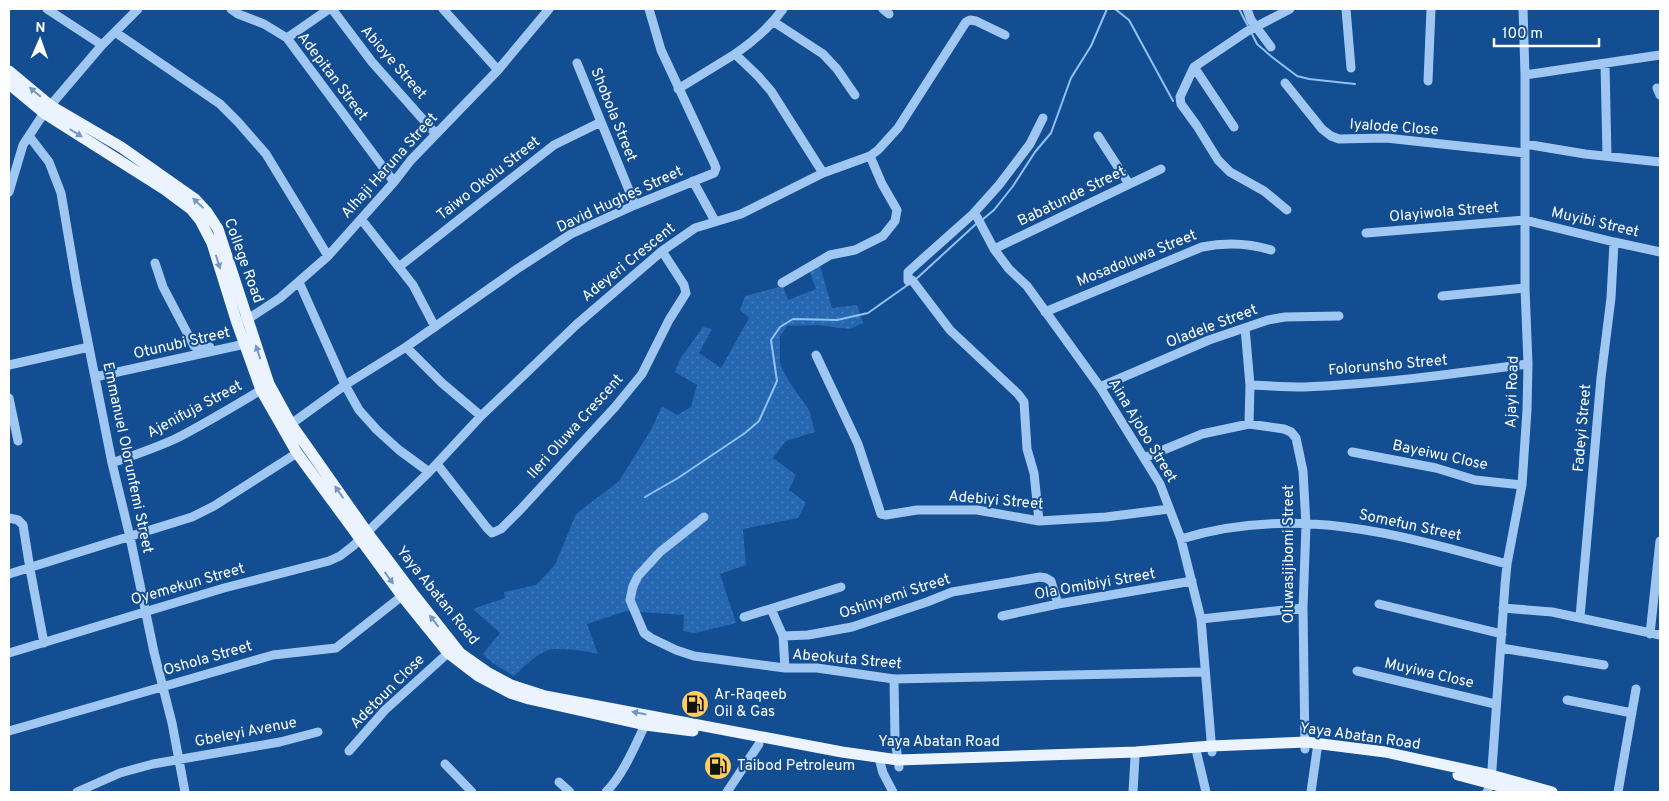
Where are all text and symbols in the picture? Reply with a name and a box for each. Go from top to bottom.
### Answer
north arrow [15,15,65,65]
scale bar [1494,15,1599,47]
text: N [35,20,46,37]
street label: Abioye Street [356,22,430,104]
text: 100 m [1502,25,1543,44]
street label: Adepitan Street [293,29,371,125]
street label: Shobola Street [586,65,640,165]
one-way arrow [29,87,42,98]
street label: Alhaji Haruna Street [338,109,442,223]
street label: Iyalode Close [1349,115,1439,141]
one-way arrow [70,129,83,138]
street label: Taiwo Okolu Street [434,133,544,225]
street label: David Hughes Street [554,162,686,238]
street label: Babatunde Street [1015,163,1129,231]
one-way arrow [192,197,204,209]
street label: Olayiwola Street [1388,199,1500,227]
street label: Muyibi Street [1549,204,1641,242]
street label: College Road [219,216,267,306]
street label: Adeyeri Crescent [578,219,680,307]
street label: Mosadoluwa Street [1074,226,1200,292]
one-way arrow [215,254,223,269]
street label: Oladele Street [1164,301,1260,353]
street label: Otunubi Street [132,324,232,364]
one-way arrow [254,344,262,359]
street label: Folorunsho Street [1328,351,1448,381]
street label: Ajayi Road [1502,355,1524,429]
street label: Emmanuel Olorunfemi Street [97,361,157,555]
street label: Ileri Oluwa Crescent [524,371,628,483]
street label: Aina Ajobo Street [1103,375,1181,487]
street label: Ajenifuja Street [144,377,246,443]
street label: Fadeyi Street [1570,383,1596,473]
street label: Bayeiwu Close [1391,437,1489,475]
street label: Oluwasijibomi Street [1280,484,1299,624]
one-way arrow [334,485,344,498]
street label: Adebiyi Street [948,487,1044,515]
street label: Somefun Street [1357,506,1463,546]
street label: Yaya Abatan Road [391,543,483,649]
street label: Oyemekun Street [129,560,247,610]
street label: Ola Omibiyi Street [1033,565,1157,605]
street label: Oshinyemi Street [837,570,953,624]
one-way arrow [384,571,394,585]
one-way arrow [429,615,440,628]
street label: Oshola Street [162,637,254,681]
street label: Abeokuta Street [791,646,903,674]
street label: Adetoun Close [347,651,429,733]
street label: Muyiwa Close [1382,654,1476,694]
place label: Ar-Raqeeb Oil & Gas [714,686,787,722]
fuel station icon: Ar-Raqeeb Oil & Gas [680,689,710,719]
one-way arrow [631,709,647,717]
street label: Gbeleyi Avenue [193,714,299,752]
street label: Yaya Abatan Road [1298,719,1422,755]
street label: Yaya Abatan Road [878,733,1000,752]
fuel station icon: Taibod Petroleum [703,751,733,781]
place label: Taibod Petroleum [737,757,855,776]

